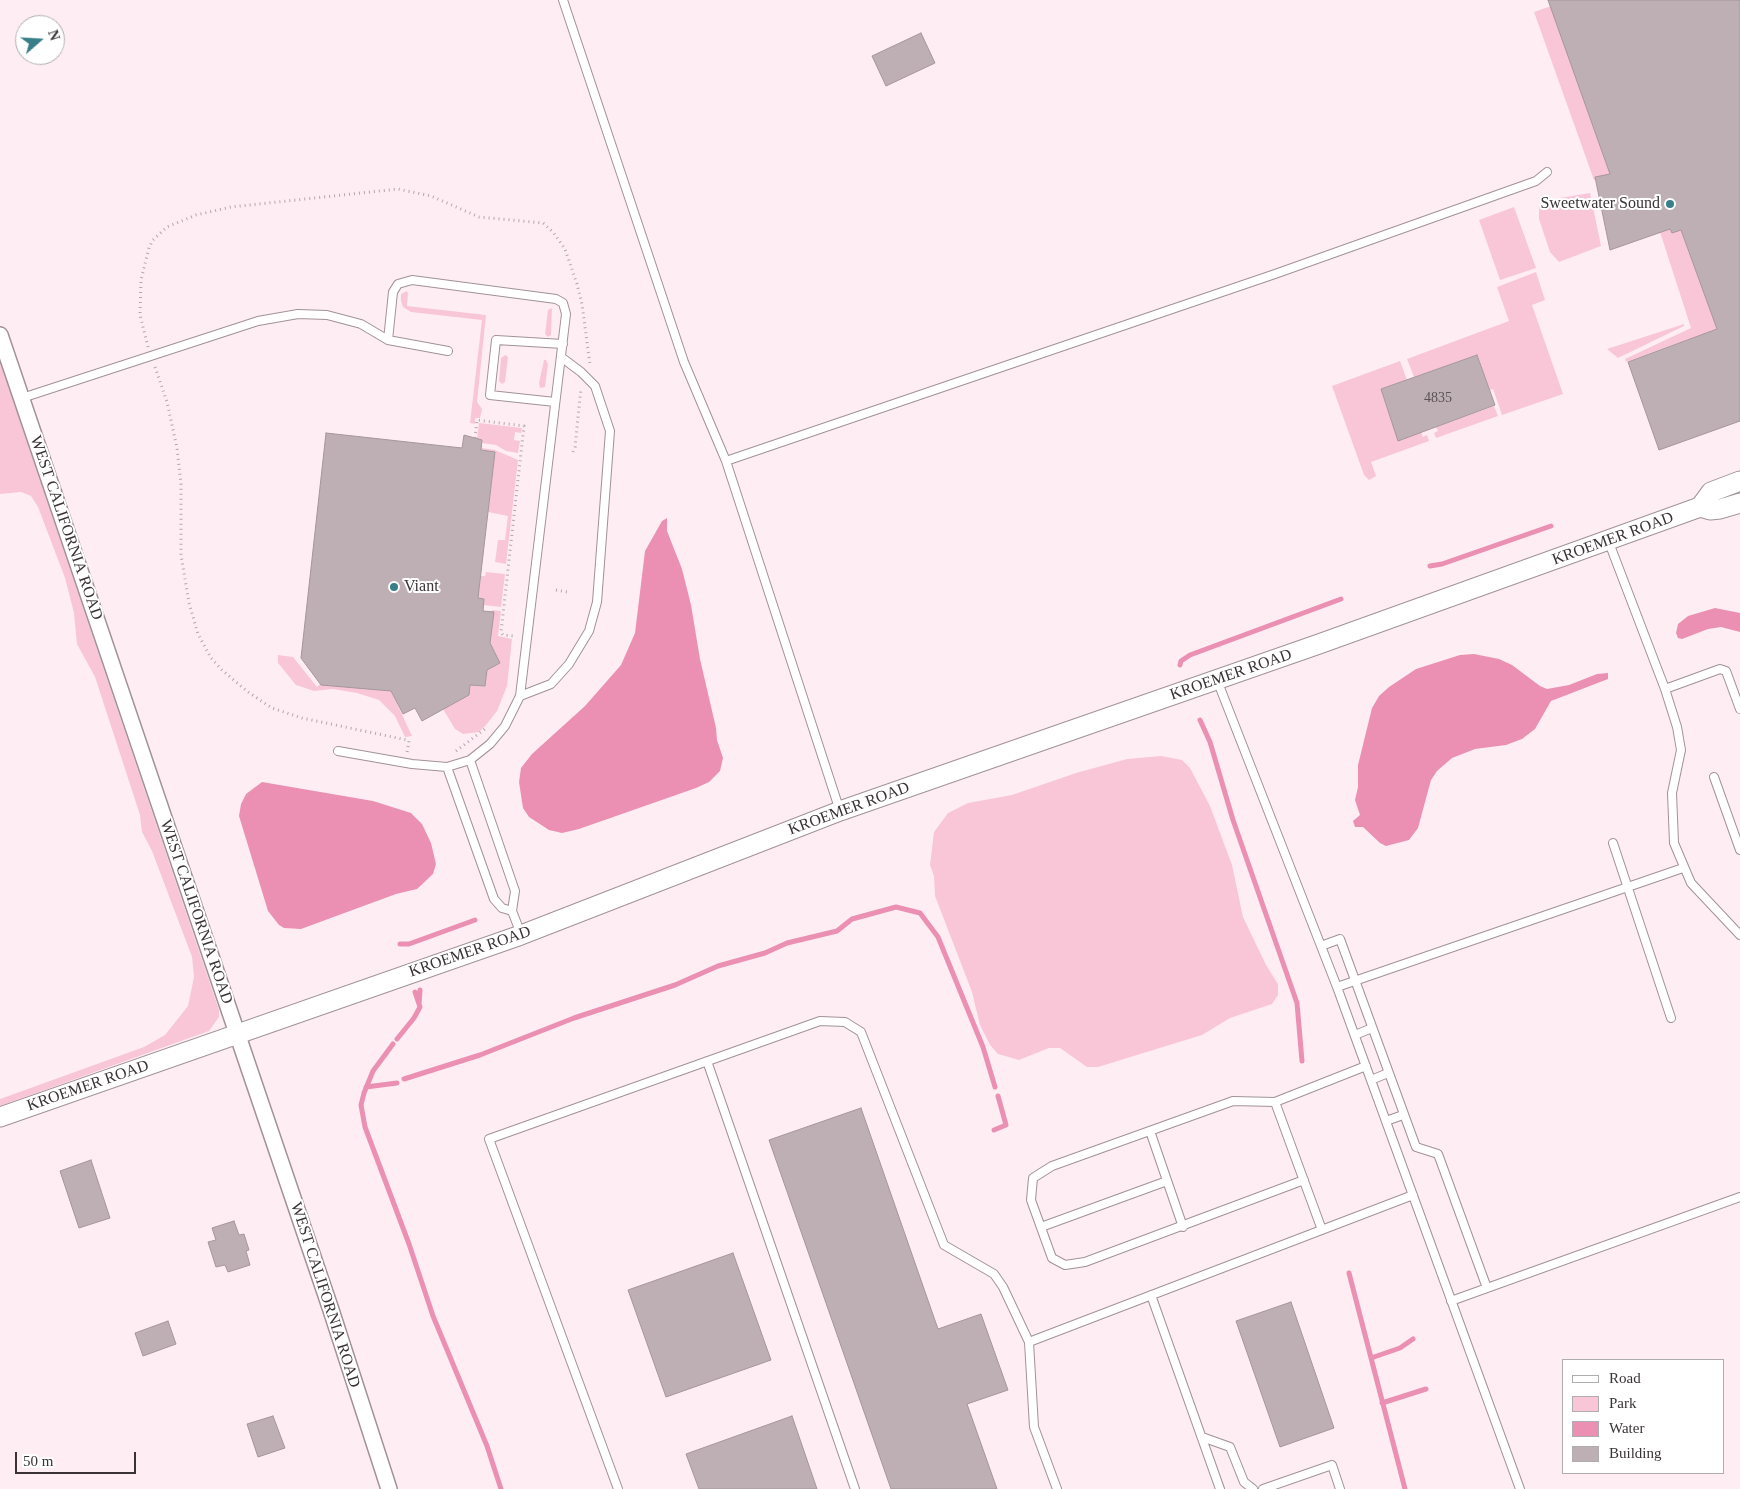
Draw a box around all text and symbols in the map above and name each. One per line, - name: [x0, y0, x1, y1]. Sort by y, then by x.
- north arrow: [15, 15, 65, 65]
- text: N: [45, 28, 62, 43]
- place label: Sweetwater Sound: [1540, 194, 1660, 214]
- marker: Sweetwater Sound: [1664, 198, 1676, 210]
- house number: 4835: [1424, 390, 1452, 406]
- street label: WEST CALIFORNIA ROAD: [25, 433, 107, 623]
- street label: KROEMER ROAD: [1550, 508, 1676, 570]
- place label: Viant: [404, 577, 439, 597]
- marker: Viant: [388, 581, 400, 593]
- street label: KROEMER ROAD: [1168, 645, 1294, 705]
- street label: KROEMER ROAD: [786, 778, 912, 840]
- street label: WEST CALIFORNIA ROAD: [155, 817, 237, 1007]
- street label: KROEMER ROAD: [407, 922, 533, 982]
- street label: KROEMER ROAD: [25, 1056, 151, 1116]
- street label: WEST CALIFORNIA ROAD: [286, 1200, 364, 1390]
- legend: [1562, 1359, 1725, 1474]
- text: Road: [1609, 1370, 1641, 1386]
- text: Park: [1609, 1395, 1637, 1411]
- text: Water: [1609, 1420, 1644, 1436]
- scale bar: [18, 1442, 139, 1474]
- text: Building: [1609, 1445, 1662, 1461]
- text: 50 m: [23, 1453, 53, 1469]

